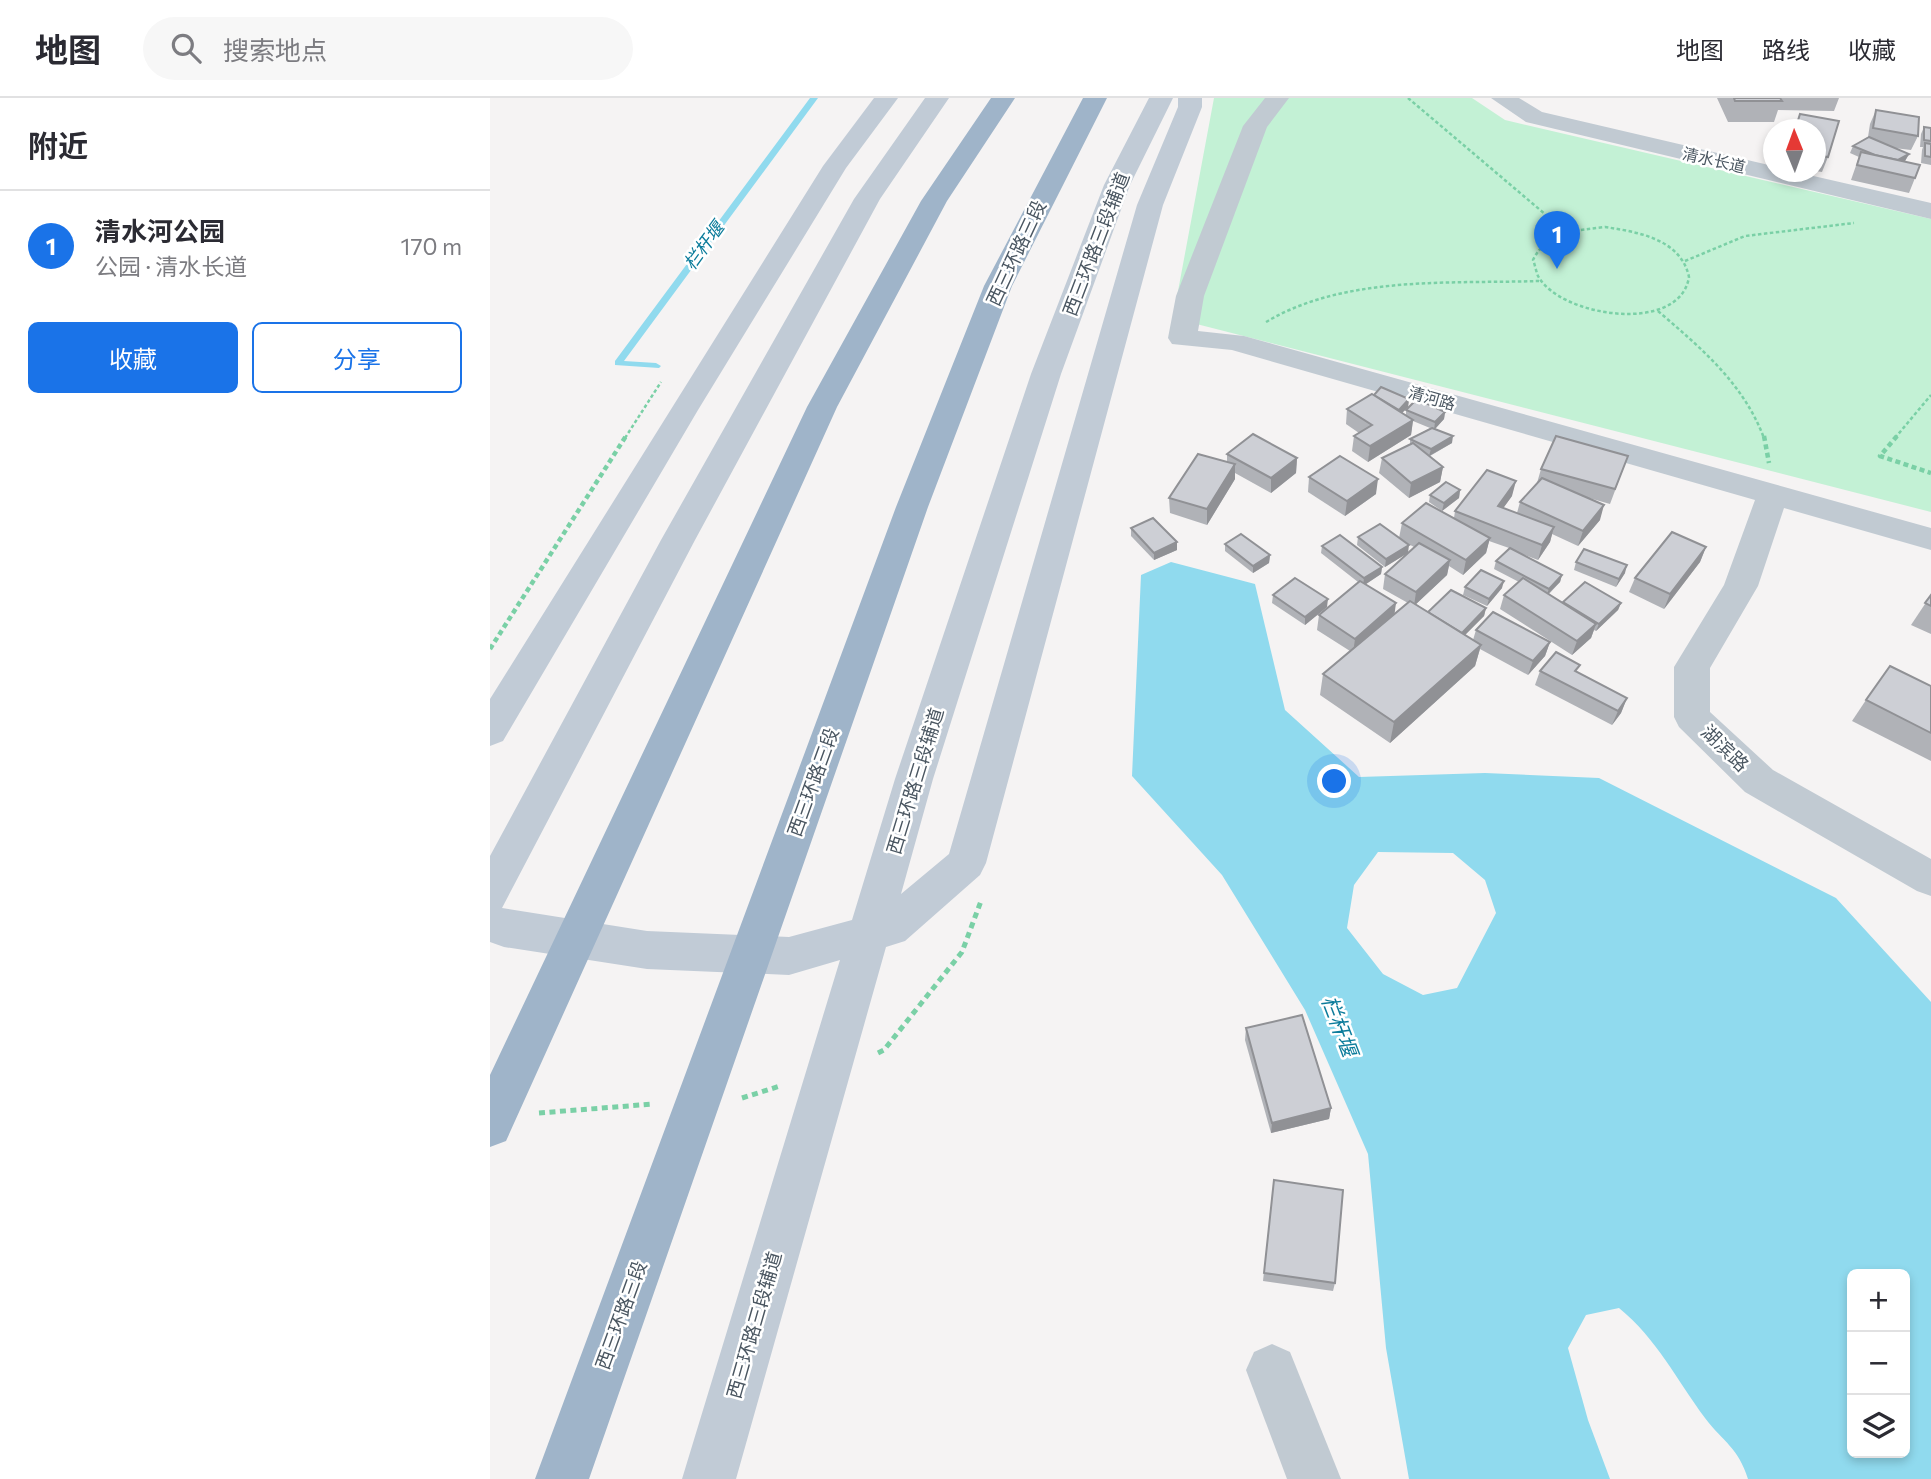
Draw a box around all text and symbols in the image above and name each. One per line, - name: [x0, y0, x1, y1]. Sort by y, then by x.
- search box: [143, 17, 633, 80]
- text: 地图: [35, 28, 101, 69]
- icon: search: [167, 29, 205, 67]
- text: 搜索地点: [223, 34, 327, 65]
- text: 地图: [1676, 35, 1724, 64]
- text: 路线: [1762, 35, 1810, 64]
- text: 收藏: [1848, 35, 1896, 64]
- north arrow: [1763, 119, 1826, 182]
- text: 附近: [28, 126, 88, 163]
- street label: 清水长道: [1681, 143, 1747, 176]
- street label: 西三环路三段辅道: [1058, 169, 1134, 319]
- street label: 西三环路三段: [981, 196, 1050, 309]
- pin: 1: [1534, 211, 1580, 269]
- text: 清水河公园: [95, 215, 225, 246]
- water label: 栏杆堰: [678, 215, 730, 274]
- text: 1: [46, 232, 56, 260]
- text: 170 m: [401, 232, 462, 260]
- text: 公园 · 清水长道: [95, 252, 247, 280]
- button: 收藏: [28, 322, 238, 393]
- button: 分享: [252, 322, 462, 393]
- street label: 清河路: [1406, 382, 1458, 413]
- street label: 西三环路三段辅道: [881, 705, 948, 857]
- street label: 湖滨路: [1697, 720, 1754, 776]
- street label: 西三环路三段: [782, 724, 843, 839]
- your location: [1317, 764, 1351, 798]
- water label: 栏杆堰: [1317, 992, 1364, 1062]
- street label: 西三环路三段辅道: [722, 1249, 786, 1401]
- street label: 西三环路三段: [590, 1257, 651, 1372]
- map controls: [1847, 1269, 1910, 1458]
- button: +: [1847, 1269, 1910, 1332]
- button: −: [1847, 1332, 1910, 1395]
- button: layers: [1847, 1395, 1910, 1458]

